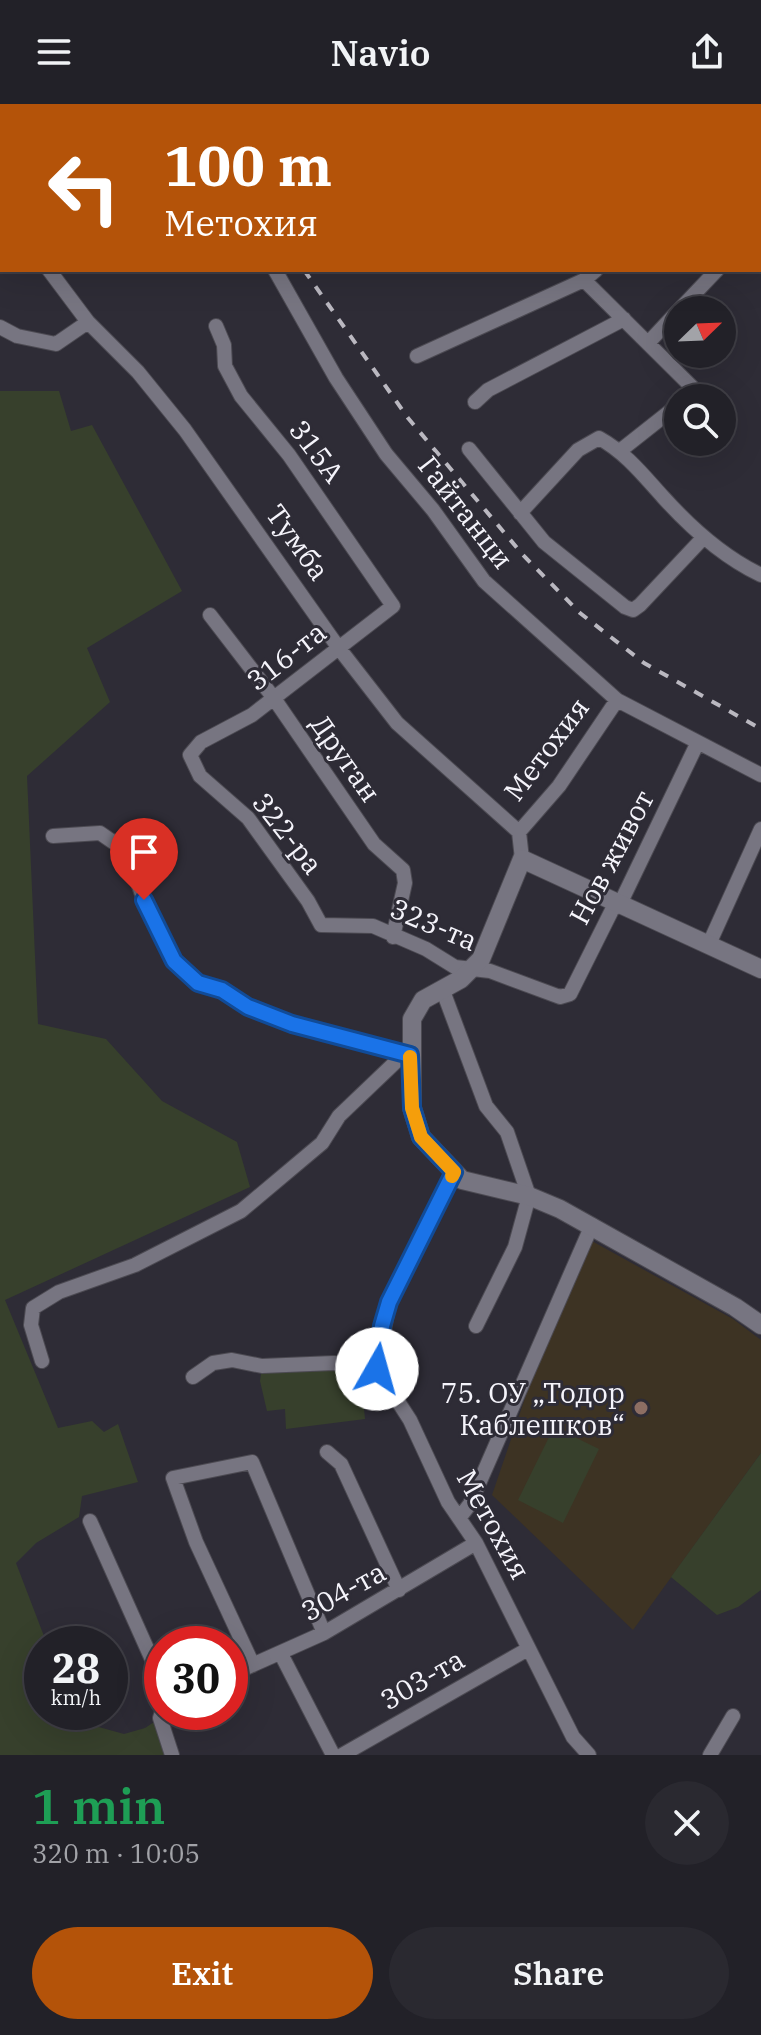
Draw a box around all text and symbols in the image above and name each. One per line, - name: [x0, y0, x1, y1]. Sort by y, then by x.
- text: Navio: [330, 29, 431, 76]
- icon: menu: [32, 30, 76, 74]
- icon: share: [685, 30, 729, 74]
- text: 100 m: [164, 129, 332, 201]
- icon: left: [32, 136, 136, 240]
- text: Метохия: [164, 199, 318, 246]
- north arrow: [664, 296, 736, 368]
- map controls: [664, 296, 736, 456]
- button: search: [664, 384, 736, 456]
- street label: 315А: [281, 412, 353, 490]
- street label: Гайтанци: [410, 448, 522, 576]
- street label: Тумба: [258, 497, 338, 587]
- street label: 316-та: [239, 613, 333, 699]
- street label: Метохия: [495, 690, 597, 808]
- street label: Друган: [303, 707, 389, 809]
- street label: Нов живот: [560, 783, 662, 931]
- street label: 322-ра: [244, 785, 332, 881]
- pin: [110, 818, 178, 900]
- icon: arrive: [122, 830, 166, 874]
- street label: 323-та: [385, 889, 483, 959]
- position arrow: [335, 1327, 419, 1411]
- place label: 75. ОУ „Тодор Каблешков“: [441, 1374, 625, 1443]
- marker: 75. ОУ „Тодор Каблешков“: [632, 1399, 650, 1417]
- street label: Метохия: [449, 1463, 539, 1585]
- street label: 304-та: [294, 1553, 392, 1629]
- speed limit sign: 30: [144, 1626, 248, 1730]
- street label: 303-та: [373, 1640, 471, 1718]
- text: 28: [52, 1642, 100, 1694]
- text: km/h: [51, 1684, 101, 1711]
- text: 1 min: [32, 1775, 165, 1837]
- button: close: [645, 1781, 729, 1865]
- text: 320 m · 10:05: [32, 1836, 200, 1870]
- button: Exit: [32, 1927, 373, 2019]
- button: Share: [389, 1927, 729, 2019]

